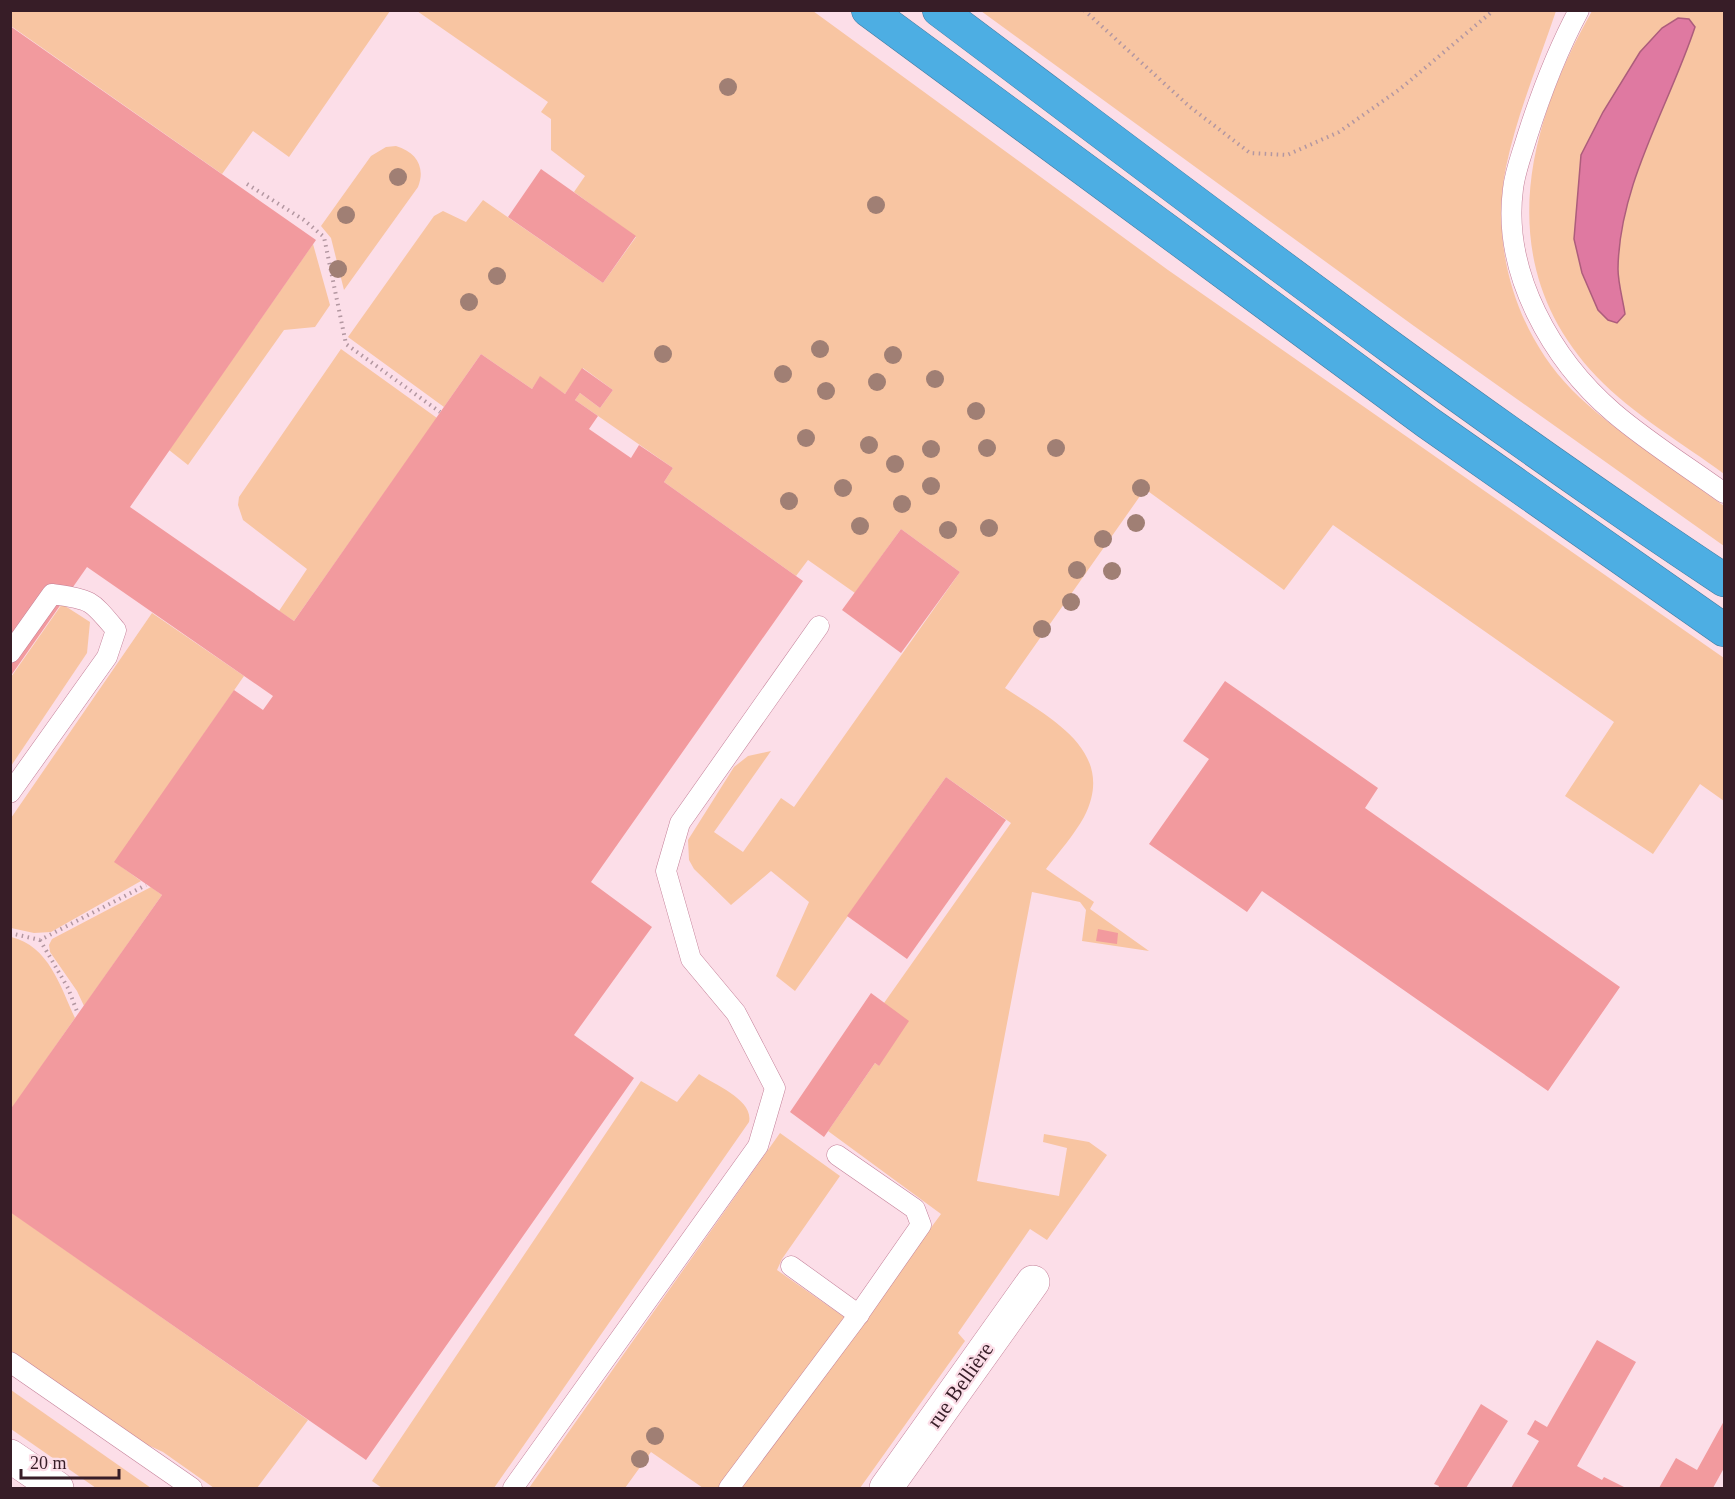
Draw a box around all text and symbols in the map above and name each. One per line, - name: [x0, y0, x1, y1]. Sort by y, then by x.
- street label: rue Bellière: [922, 1338, 998, 1432]
- scale bar: [21, 1442, 118, 1480]
- text: 20 m: [30, 1453, 67, 1473]

